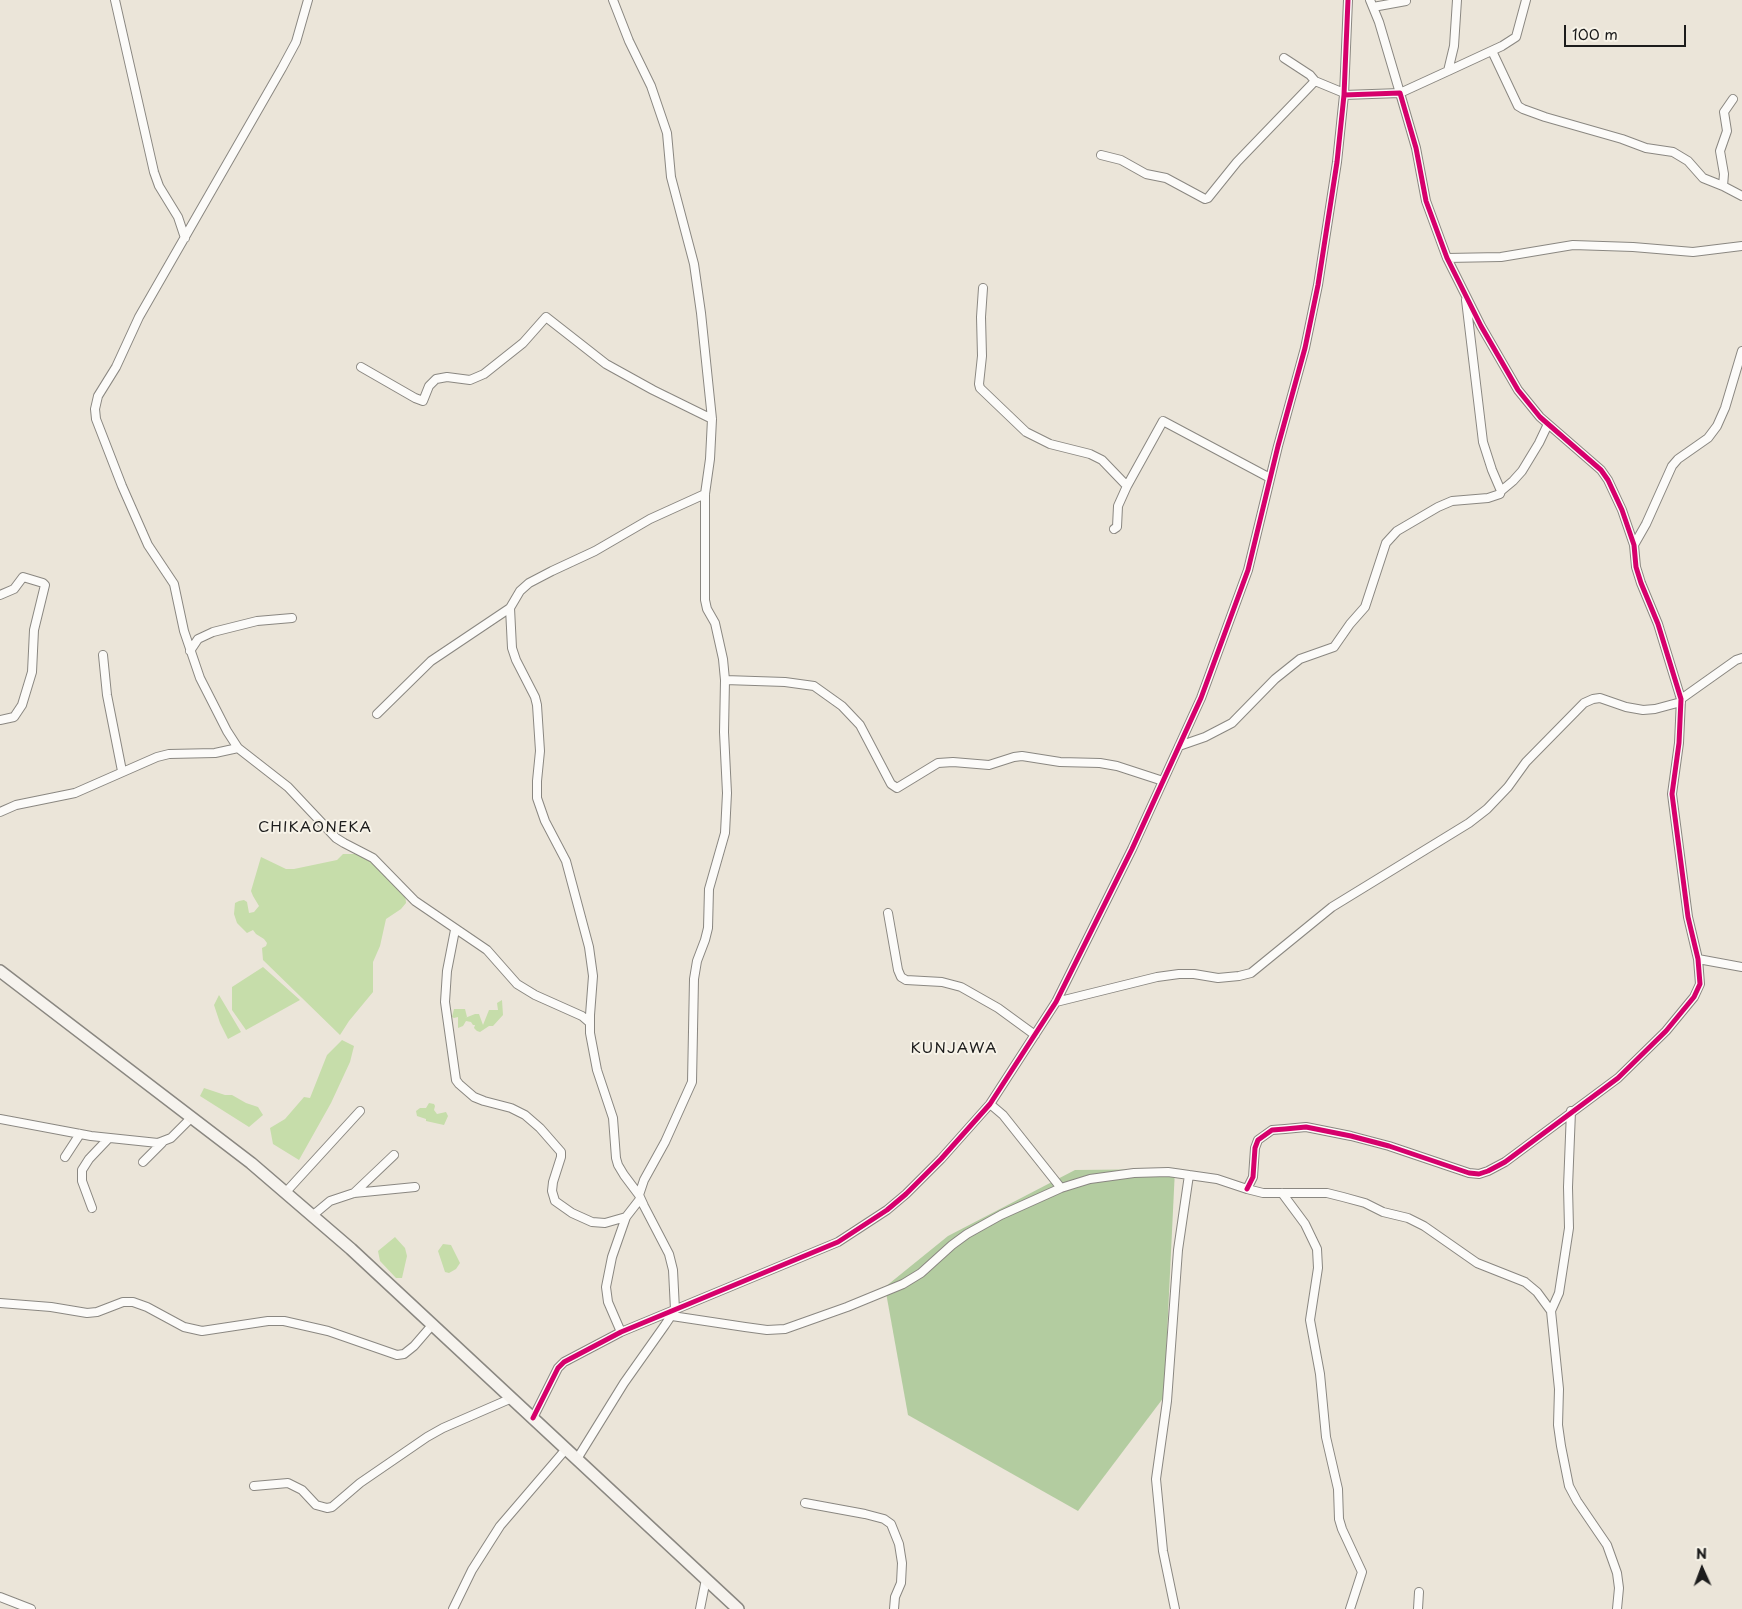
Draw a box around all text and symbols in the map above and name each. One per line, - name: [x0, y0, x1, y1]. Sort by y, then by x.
- scale bar: [1567, 15, 1690, 47]
- text: 100 m: [1572, 22, 1618, 45]
- district label: CHIKAONEKA: [256, 819, 374, 837]
- district label: KUNJAWA: [910, 1040, 998, 1058]
- text: N: [1696, 1543, 1707, 1564]
- north arrow: [1677, 1544, 1727, 1594]

